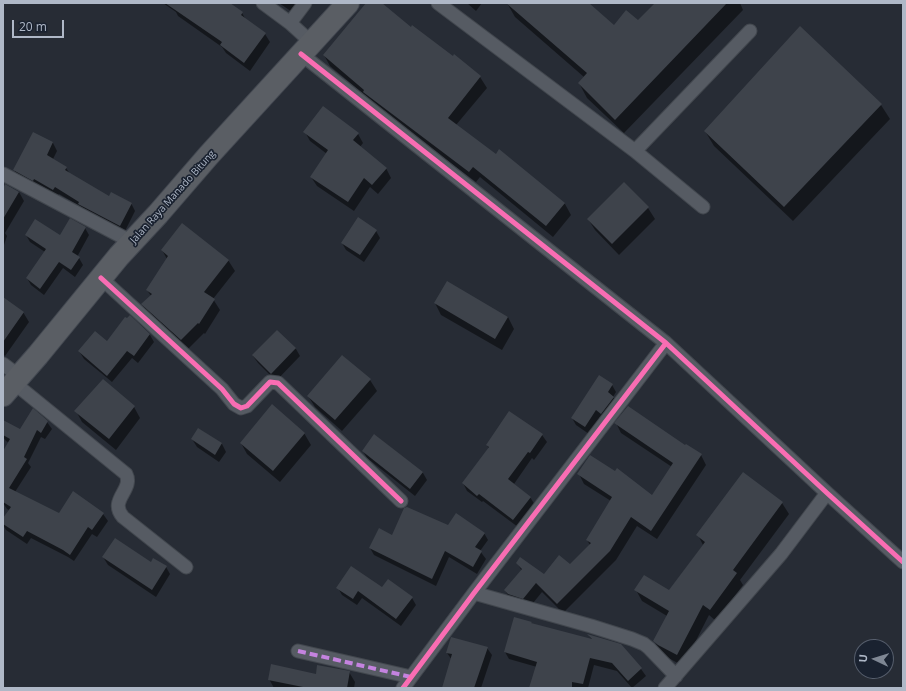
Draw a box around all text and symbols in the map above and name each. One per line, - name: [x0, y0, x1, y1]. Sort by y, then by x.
- scale bar: [14, 12, 66, 38]
- text: 20 m: [19, 18, 47, 35]
- street label: Jalan Raya Manado Bitung: [128, 148, 218, 246]
- north arrow: [854, 639, 894, 679]
- text: U: [855, 654, 870, 663]

